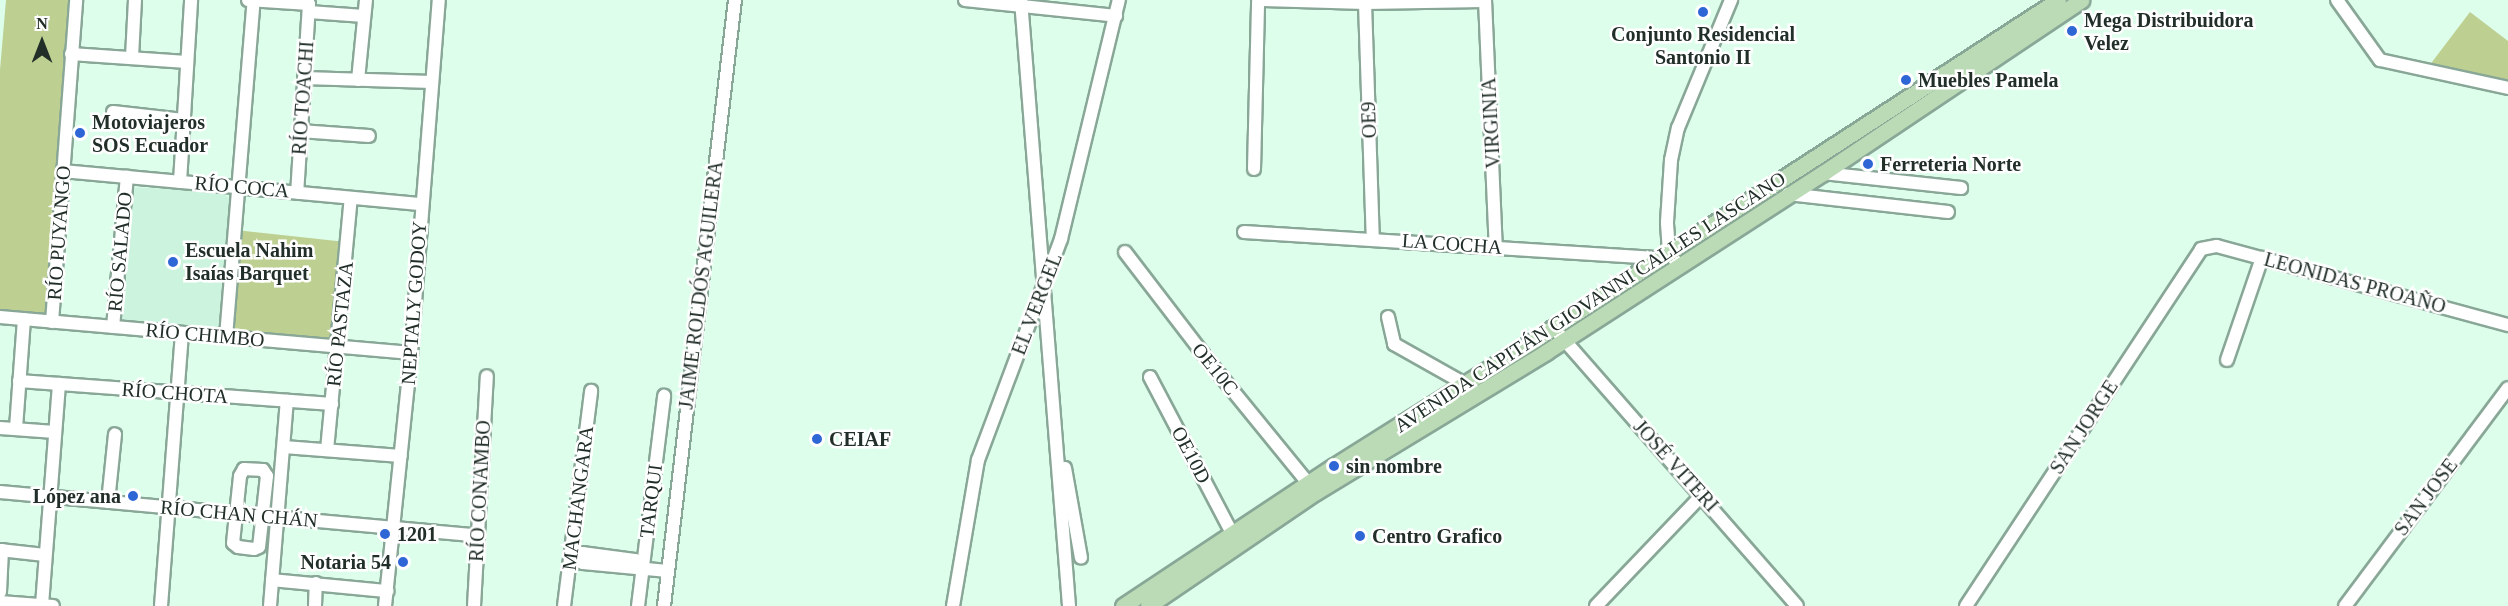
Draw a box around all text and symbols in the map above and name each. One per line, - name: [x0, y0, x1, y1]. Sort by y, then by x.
- marker: Conjunto Residencial Santonio II: [1696, 5, 1710, 19]
- place label: Mega Distribuidora Velez: [2084, 8, 2253, 55]
- north arrow: [12, 12, 72, 72]
- text: N: [36, 15, 48, 32]
- place label: Conjunto Residencial Santonio II: [1611, 22, 1795, 69]
- marker: Mega Distribuidora Velez: [2065, 24, 2079, 38]
- street label: RÍO TOACHI: [287, 40, 319, 156]
- place label: Muebles Pamela: [1918, 68, 2059, 92]
- marker: Muebles Pamela: [1899, 73, 1913, 87]
- street label: VIRGINIA: [1477, 77, 1505, 169]
- street label: OE9: [1356, 101, 1382, 139]
- place label: Motoviajeros SOS Ecuador: [92, 110, 208, 157]
- marker: Motoviajeros SOS Ecuador: [73, 126, 87, 140]
- place label: Ferreteria Norte: [1880, 152, 2021, 176]
- marker: Ferreteria Norte: [1861, 157, 1875, 171]
- street label: JAIME ROLDÓS AGUILERA: [674, 159, 728, 411]
- street label: RÍO PUYANGO: [42, 165, 76, 301]
- street label: AVENIDA CAPITÁN GIOVANNI CALLES LASCANO: [1389, 166, 1791, 438]
- street label: RÍO COCA: [194, 171, 290, 203]
- street label: RÍO SALADO: [103, 191, 137, 313]
- street label: NEPTALY GODOY: [396, 220, 432, 386]
- street label: LA COCHA: [1400, 228, 1504, 260]
- place label: Escuela Nahim Isaías Barquet: [185, 238, 313, 285]
- street label: LEONIDAS PROAÑO: [2261, 247, 2449, 319]
- street label: EL VERGEL: [1006, 249, 1068, 359]
- marker: Escuela Nahim Isaías Barquet: [166, 255, 180, 269]
- street label: RÍO PASTAZA: [321, 260, 359, 388]
- street label: RÍO CHIMBO: [144, 318, 266, 352]
- street label: OE10C: [1187, 338, 1243, 400]
- street label: SAN JORGE: [2045, 375, 2123, 479]
- street label: RÍO CHOTA: [121, 377, 229, 409]
- street label: JOSÉ VITERI: [1628, 415, 1724, 517]
- street label: RÍO CONAMBO: [464, 420, 496, 562]
- street label: OE10D: [1166, 422, 1216, 488]
- street label: MACHANGARA: [557, 424, 599, 572]
- place label: CEIAF: [829, 427, 891, 451]
- marker: CEIAF: [810, 432, 824, 446]
- place label: sin nombre: [1346, 454, 1442, 478]
- street label: SAN JOSE: [2389, 454, 2463, 540]
- marker: sin nombre: [1327, 459, 1341, 473]
- street label: TARQUI: [635, 463, 667, 539]
- place label: López ana: [33, 484, 121, 508]
- marker: López ana: [126, 489, 140, 503]
- street label: RÍO CHAN CHÁN: [159, 495, 319, 533]
- place label: 1201: [397, 522, 437, 546]
- place label: Centro Grafico: [1372, 524, 1502, 548]
- marker: 1201: [378, 527, 392, 541]
- marker: Centro Grafico: [1353, 529, 1367, 543]
- place label: Notaria 54: [300, 550, 391, 574]
- marker: Notaria 54: [396, 555, 410, 569]

